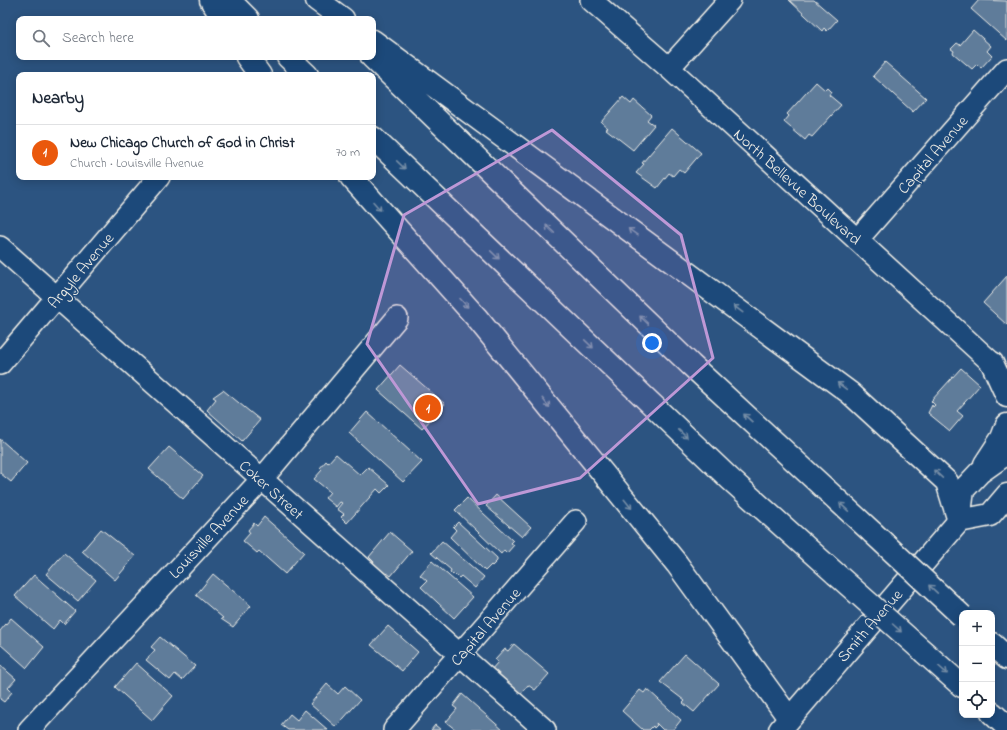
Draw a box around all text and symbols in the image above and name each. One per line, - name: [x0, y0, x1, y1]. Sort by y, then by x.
- search box: [16, 16, 376, 60]
- icon: search: [30, 27, 52, 49]
- text: Search here: [62, 27, 134, 49]
- text: Nearby: [32, 86, 84, 111]
- street label: Capital Avenue: [892, 110, 975, 200]
- street label: North Bellevue Boulevard: [727, 123, 866, 252]
- text: New Chicago Church of God in Christ: [70, 132, 295, 154]
- text: 1: [43, 143, 47, 162]
- text: 70 m: [336, 143, 360, 162]
- text: Church · Louisville Avenue: [70, 154, 204, 173]
- one-way arrow: [396, 160, 406, 170]
- one-way arrow: [372, 201, 382, 211]
- one-way arrow: [545, 224, 555, 234]
- street label: Argyle Avenue: [43, 227, 121, 314]
- one-way arrow: [628, 228, 639, 236]
- one-way arrow: [490, 250, 500, 259]
- one-way arrow: [459, 298, 468, 308]
- one-way arrow: [732, 305, 743, 313]
- one-way arrow: [639, 315, 649, 324]
- your location: [642, 333, 662, 353]
- one-way arrow: [584, 340, 594, 349]
- one-way arrow: [837, 382, 848, 391]
- pin: 1: [415, 393, 441, 423]
- one-way arrow: [542, 398, 551, 409]
- one-way arrow: [743, 414, 754, 423]
- one-way arrow: [678, 429, 688, 439]
- street label: Coker Street: [233, 455, 309, 527]
- one-way arrow: [933, 469, 943, 479]
- street label: Louisville Avenue: [164, 489, 256, 585]
- one-way arrow: [624, 499, 633, 510]
- one-way arrow: [839, 502, 849, 511]
- street label: Capital Avenue: [445, 582, 528, 672]
- street label: Smith Avenue: [832, 584, 910, 668]
- one-way arrow: [928, 585, 939, 594]
- map controls: [959, 610, 995, 718]
- button: +: [959, 610, 995, 646]
- one-way arrow: [891, 623, 901, 632]
- button: −: [959, 646, 995, 682]
- one-way arrow: [938, 665, 949, 674]
- button: locate: [959, 682, 995, 718]

